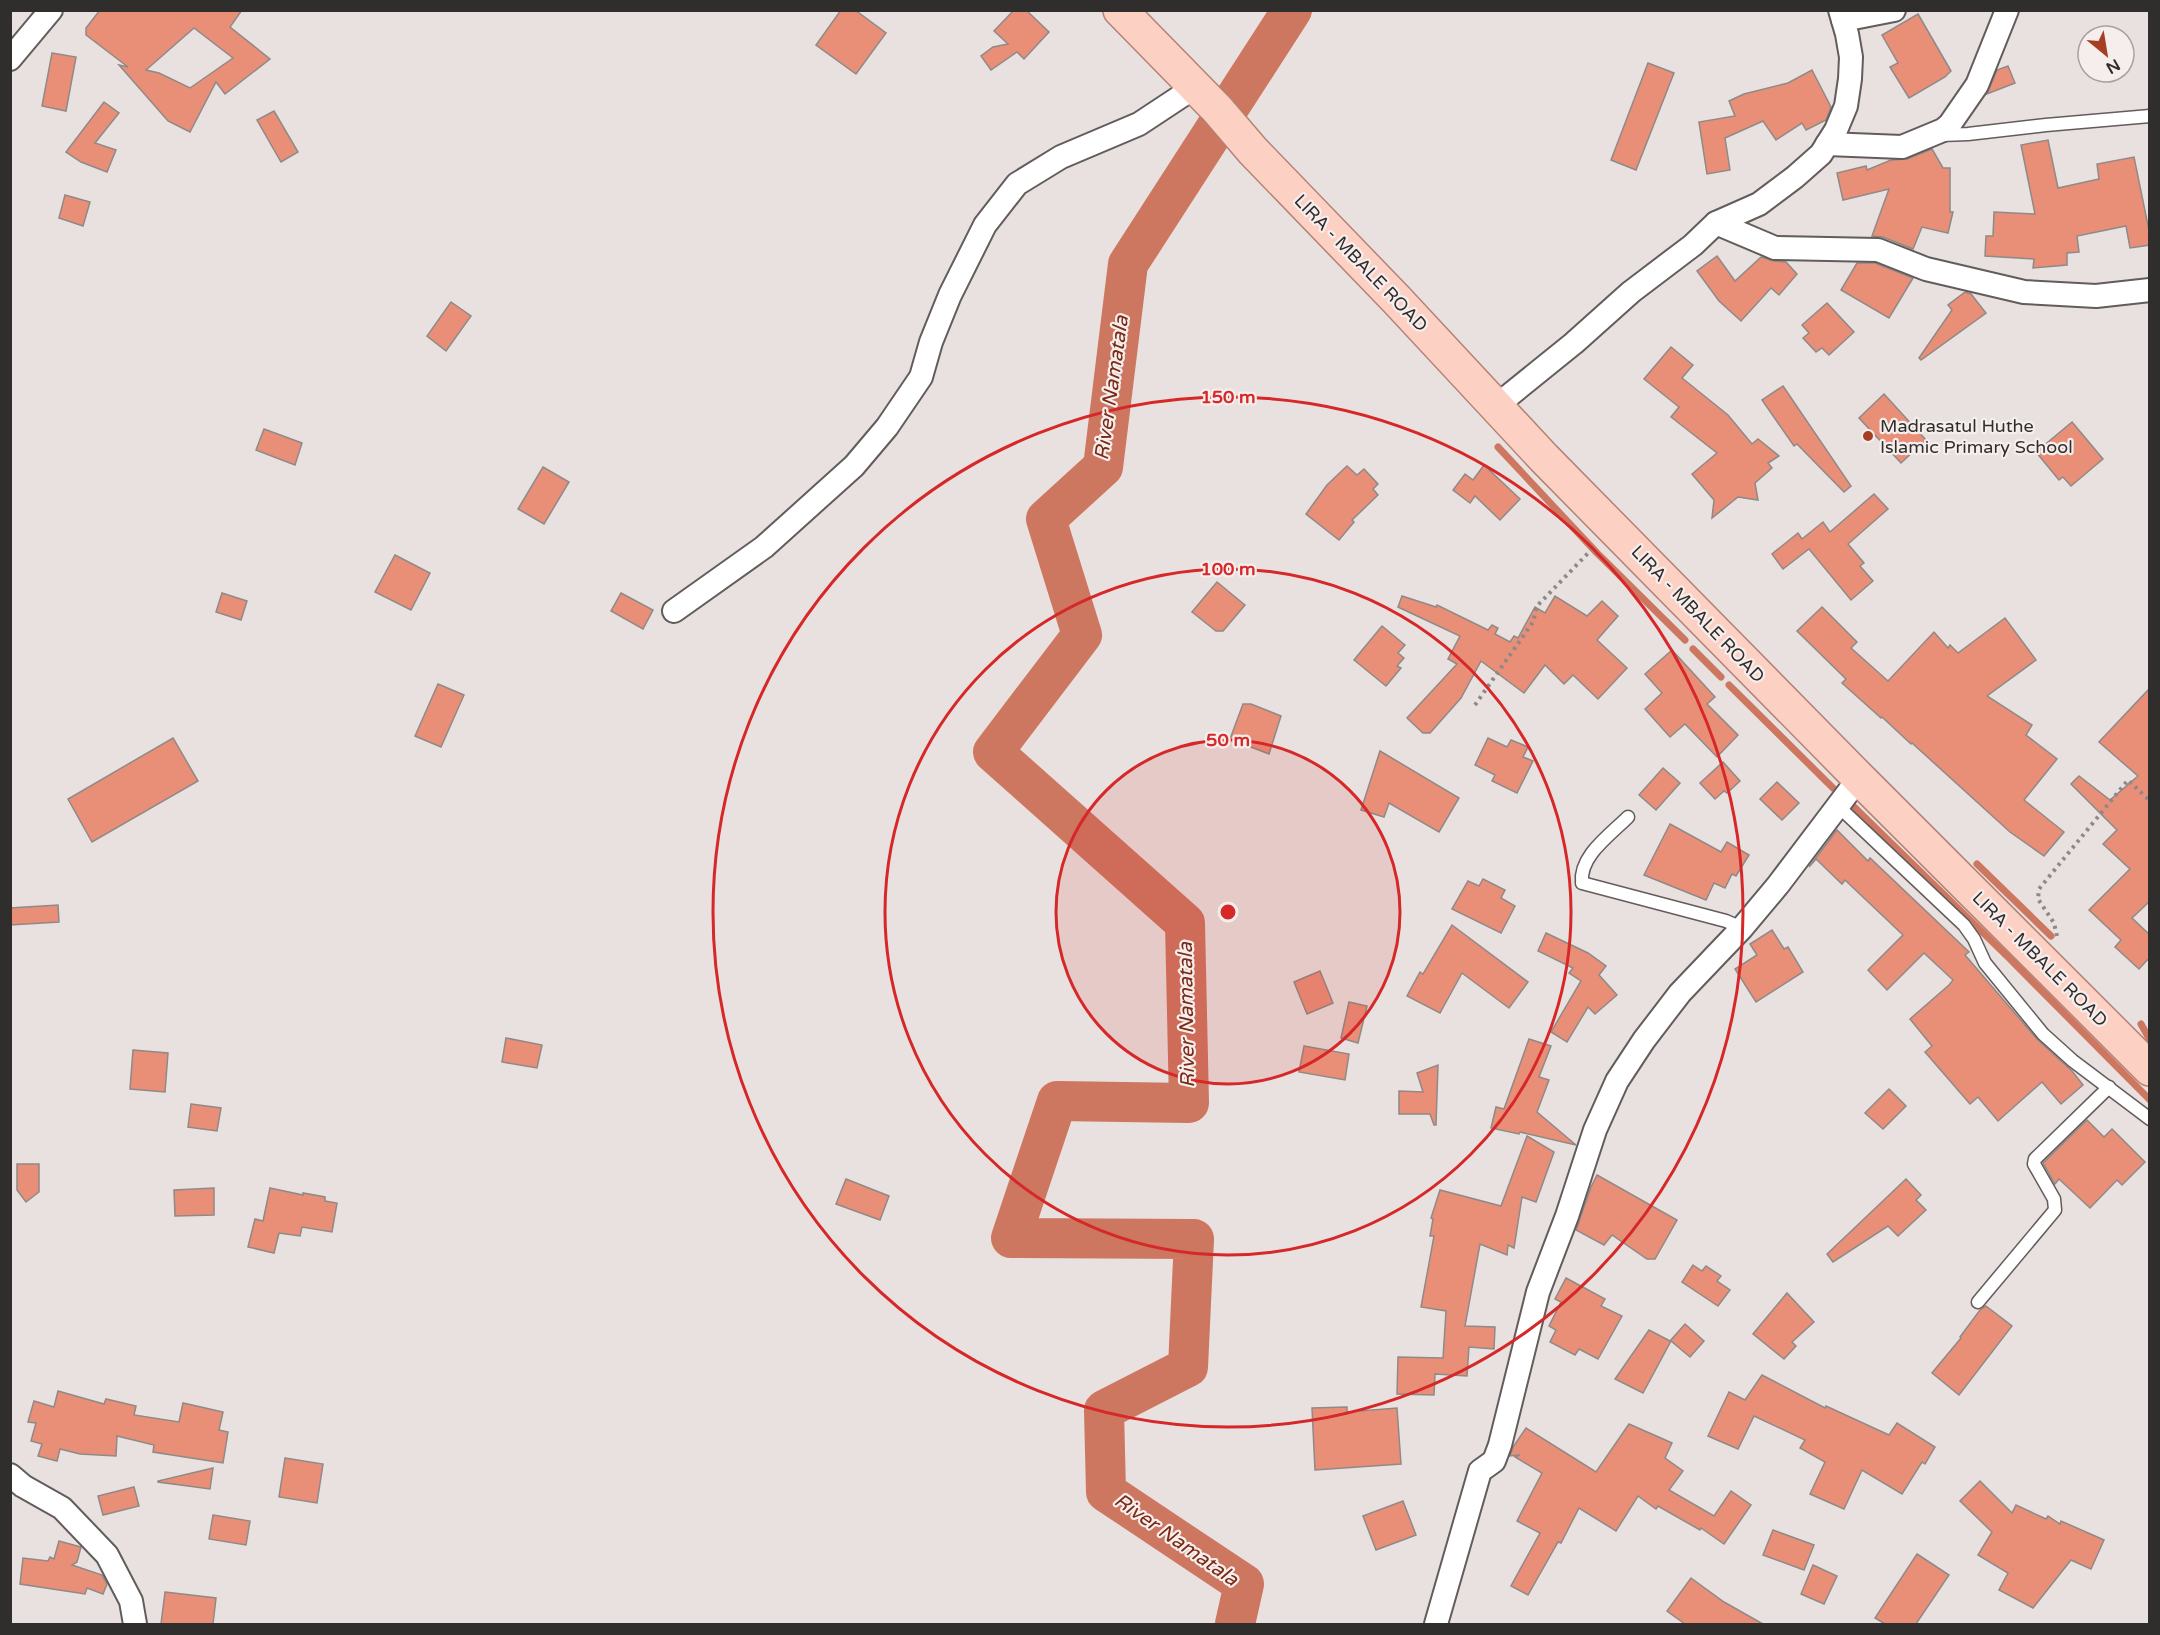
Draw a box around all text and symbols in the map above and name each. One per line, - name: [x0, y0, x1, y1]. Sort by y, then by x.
- north arrow: [2076, 24, 2136, 84]
- text: N: [2102, 54, 2124, 78]
- street label: LIRA - MBALE ROAD: [1290, 190, 1432, 336]
- water label: River Namatala: [1090, 313, 1134, 462]
- text: 150 m: [1200, 386, 1256, 408]
- place label: Madrasatul Huthe Islamic Primary School: [1880, 415, 2073, 458]
- marker: Madrasatul Huthe Islamic Primary School: [1861, 429, 1875, 443]
- street label: LIRA - MBALE ROAD: [1627, 541, 1769, 687]
- text: 100 m: [1200, 558, 1256, 580]
- text: 50 m: [1206, 729, 1250, 751]
- street label: LIRA - MBALE ROAD: [1968, 887, 2112, 1031]
- centre of rings: [1218, 902, 1238, 922]
- water label: River Namatala: [1174, 941, 1200, 1088]
- water label: River Namatala: [1109, 1488, 1243, 1592]

